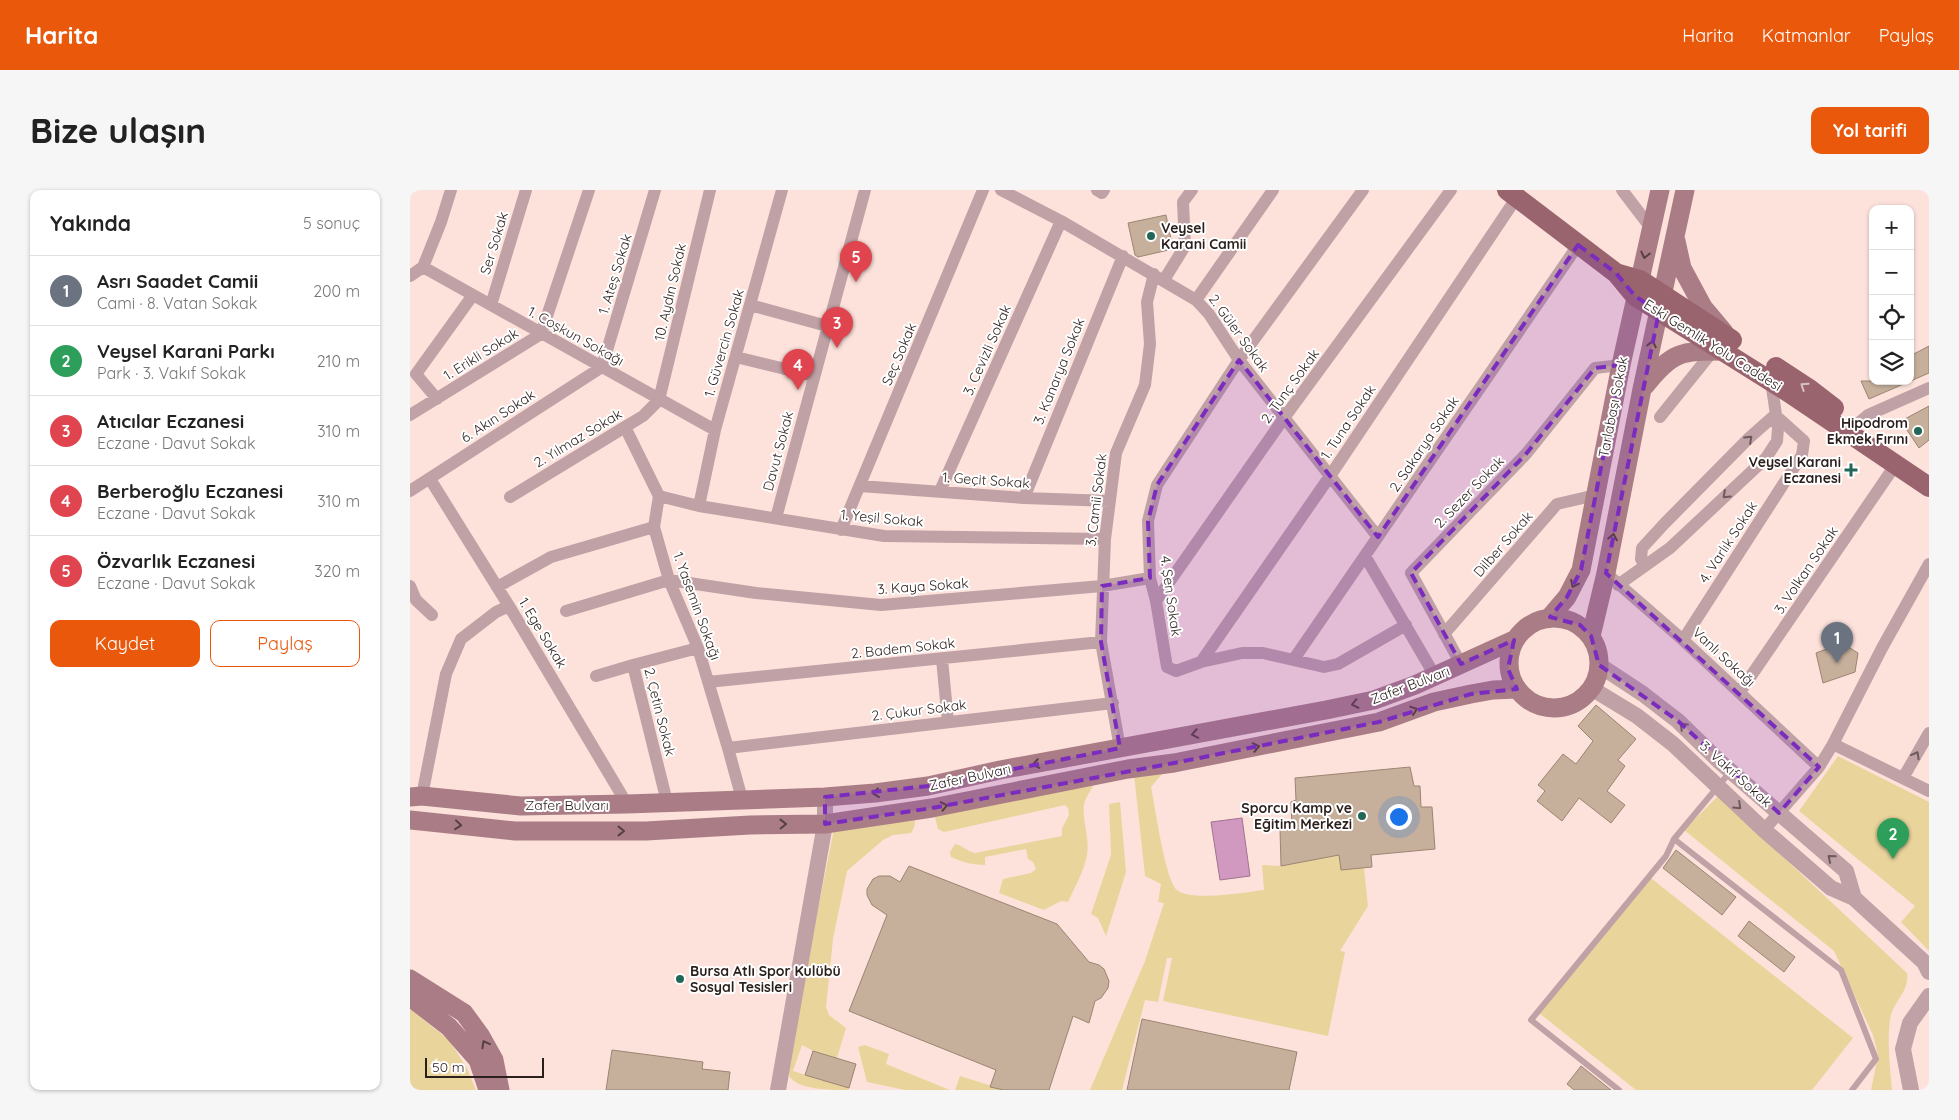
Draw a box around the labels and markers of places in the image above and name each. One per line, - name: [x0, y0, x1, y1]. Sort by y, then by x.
- place label: Veysel Karani Camii: [1161, 219, 1246, 253]
- marker: Veysel Karani Camii: [1145, 230, 1157, 242]
- pin: 5: [840, 241, 872, 282]
- pin: 3: [821, 307, 853, 348]
- pin: 4: [782, 349, 814, 390]
- place label: Hipodrom Ekmek Fırını: [1827, 414, 1908, 448]
- marker: Hipodrom Ekmek Fırını: [1912, 425, 1924, 437]
- place label: Veysel Karani Eczanesi: [1749, 453, 1841, 487]
- marker: Veysel Karani Eczanesi: [1845, 464, 1857, 476]
- pin: 1: [1821, 622, 1853, 663]
- place label: Sporcu Kamp ve Eğitim Merkezi: [1241, 799, 1352, 833]
- marker: Sporcu Kamp ve Eğitim Merkezi: [1356, 810, 1368, 822]
- pin: 2: [1877, 818, 1909, 859]
- place label: Bursa Atlı Spor Kulübü Sosyal Tesisleri: [690, 962, 841, 996]
- marker: Bursa Atlı Spor Kulübü Sosyal Tesisleri: [674, 973, 686, 985]

